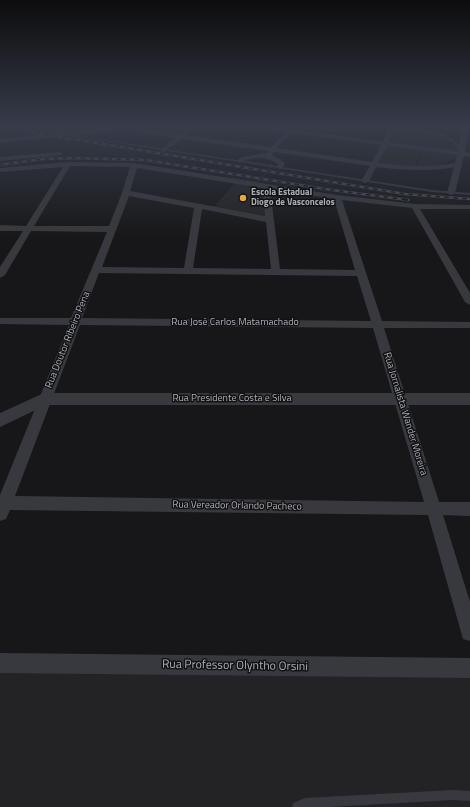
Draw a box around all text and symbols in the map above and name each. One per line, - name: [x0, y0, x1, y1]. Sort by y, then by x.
- place label: Escola Estadual Diogo de Vasconcelos: [251, 188, 335, 209]
- marker: Escola Estadual Diogo de Vasconcelos: [238, 193, 248, 203]
- street label: Rua Doutor Ribeiro Pena: [43, 290, 93, 390]
- street label: Rua José Carlos Matamachado: [171, 317, 299, 329]
- street label: Rua Jornalista Wander Moreira: [381, 351, 429, 477]
- street label: Rua Presidente Costa e Silva: [172, 393, 292, 405]
- street label: Rua Vereador Orlando Pacheco: [172, 499, 302, 513]
- street label: Rua Professor Olyntho Orsini: [162, 658, 308, 674]

